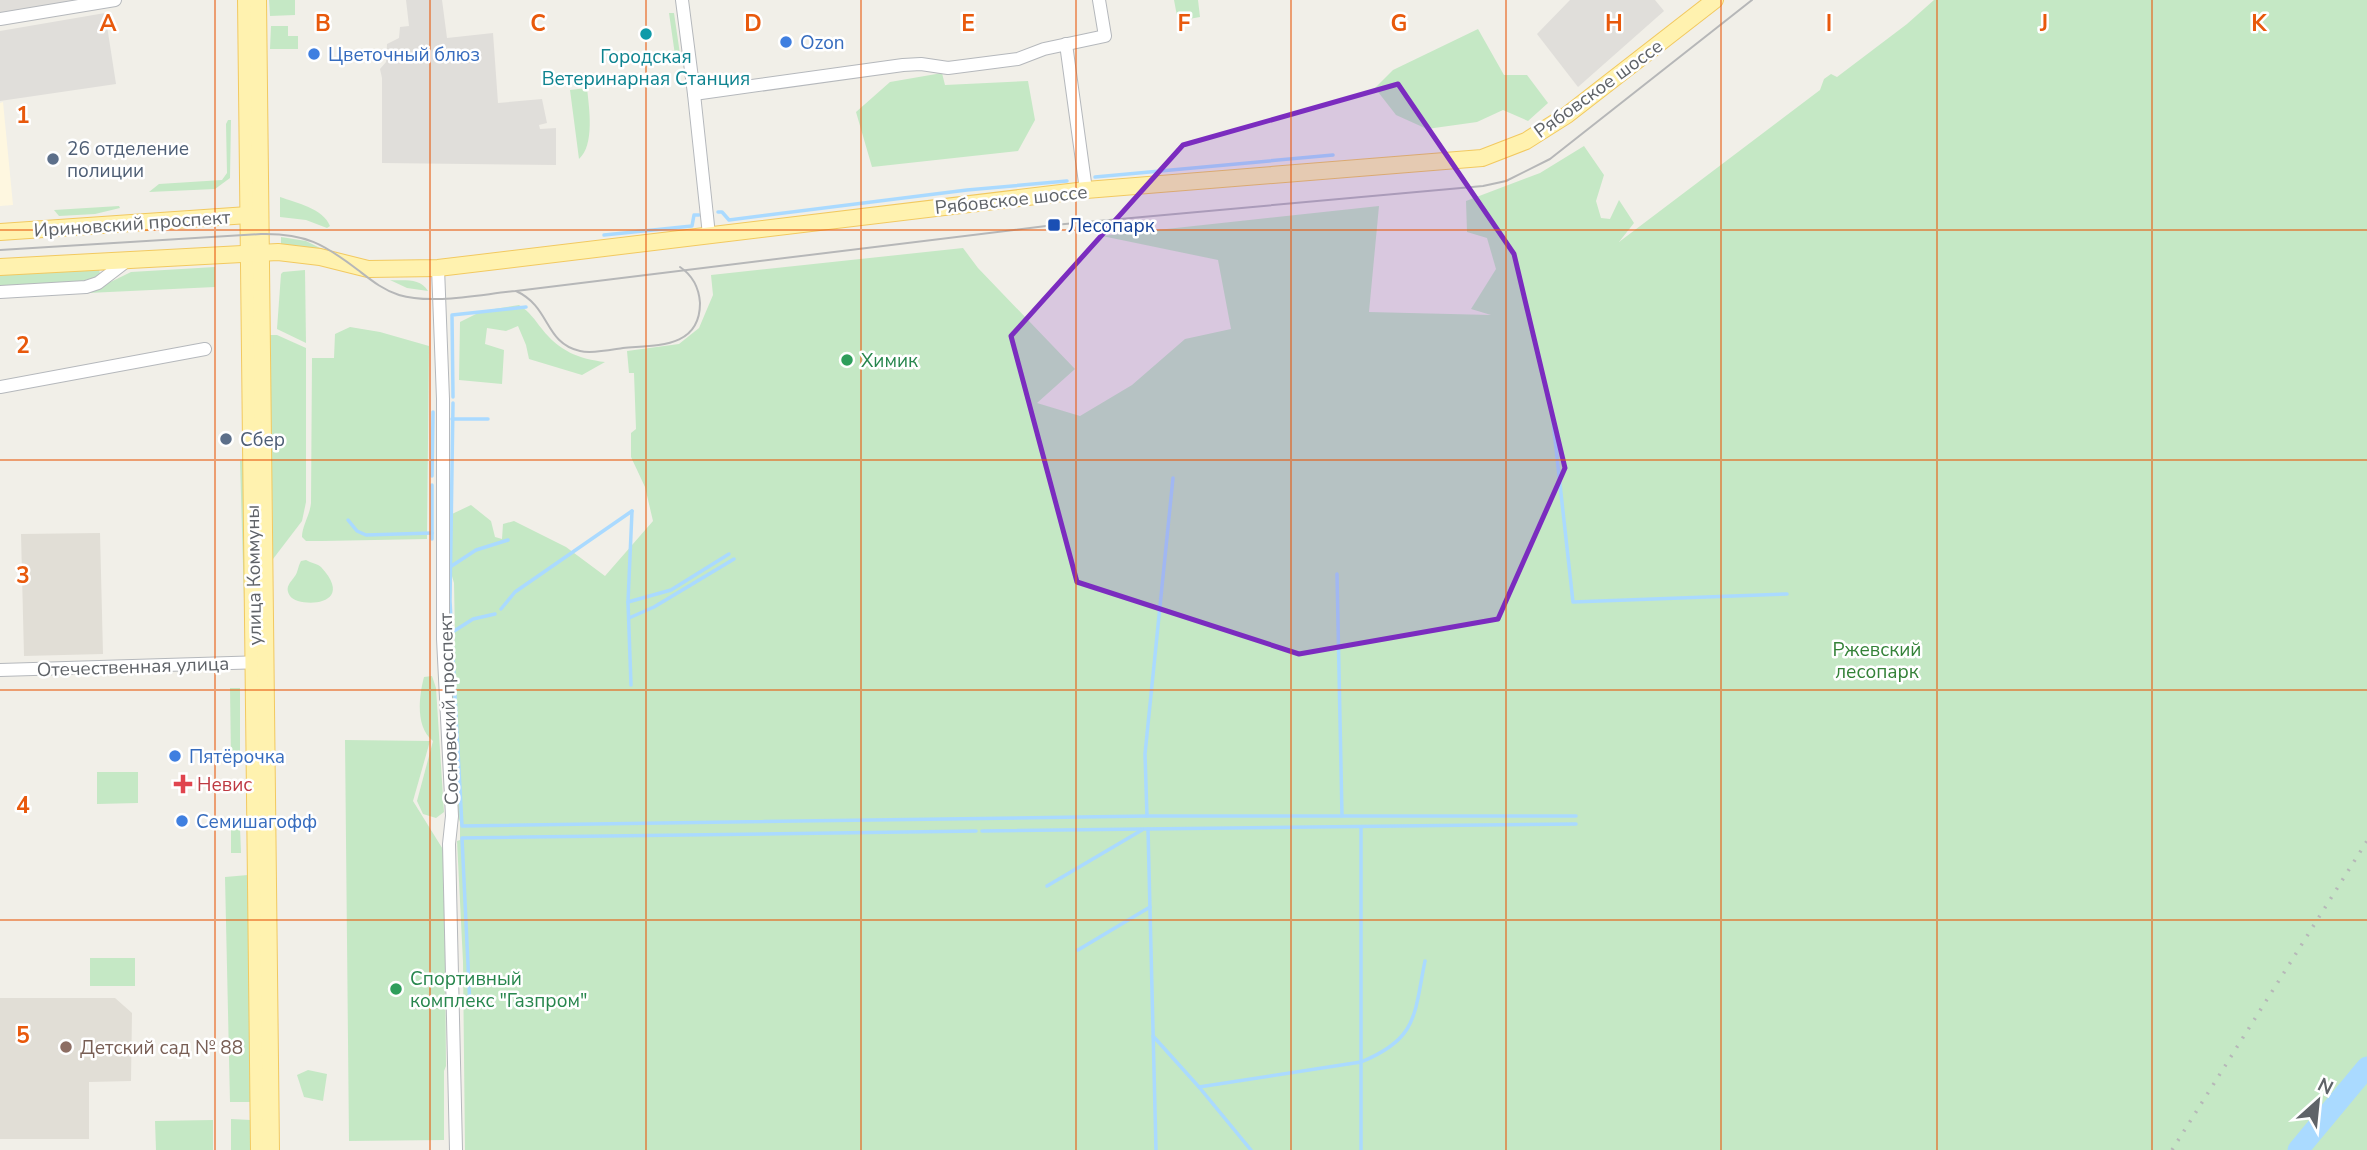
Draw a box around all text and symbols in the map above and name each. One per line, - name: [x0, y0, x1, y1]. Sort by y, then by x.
- text: A: [99, 8, 117, 39]
- text: B: [315, 8, 331, 39]
- text: C: [530, 8, 546, 39]
- text: D: [744, 8, 762, 39]
- text: E: [961, 8, 975, 39]
- text: F: [1178, 8, 1191, 39]
- text: G: [1391, 8, 1407, 39]
- text: H: [1605, 8, 1623, 39]
- text: I: [1826, 8, 1832, 39]
- text: J: [2039, 8, 2048, 39]
- text: K: [2251, 8, 2267, 39]
- marker: Городская Ветеринарная Станция: [638, 26, 654, 42]
- place label: Ozon: [800, 30, 845, 56]
- street label: Рябовское шоссе: [1529, 33, 1668, 144]
- marker: Ozon: [778, 34, 794, 50]
- place label: Цветочный блюз: [328, 42, 480, 68]
- place label: Городская Ветеринарная Станция: [542, 44, 750, 92]
- marker: Цветочный блюз: [306, 46, 322, 62]
- text: 1: [16, 100, 30, 131]
- place label: 26 отделение полиции: [67, 136, 189, 184]
- marker: 26 отделение полиции: [45, 151, 61, 167]
- street label: Рябовское шоссе: [934, 179, 1089, 221]
- street label: Ириновский проспект: [33, 204, 232, 244]
- place label: Лесопарк: [1068, 213, 1155, 239]
- marker: Лесопарк: [1046, 217, 1062, 233]
- text: 2: [16, 330, 30, 361]
- place label: Химик: [861, 348, 918, 374]
- marker: Химик: [839, 352, 855, 368]
- place label: Сбер: [240, 427, 285, 453]
- marker: Сбер: [218, 431, 234, 447]
- street label: улица Коммуны: [240, 504, 268, 646]
- text: 3: [16, 560, 30, 591]
- street label: Сосновский проспект: [433, 612, 465, 806]
- park label: Ржевский лесопарк: [1833, 637, 1921, 685]
- street label: Отечественная улица: [36, 651, 230, 683]
- place label: Пятёрочка: [189, 744, 285, 770]
- marker: Пятёрочка: [167, 748, 183, 764]
- place label: Невис: [197, 772, 252, 798]
- marker: Невис: [175, 776, 191, 792]
- text: 4: [16, 790, 30, 821]
- place label: Семишагофф: [196, 809, 317, 835]
- marker: Семишагофф: [174, 813, 190, 829]
- place label: Cпортивный комплекс "Газпром": [410, 966, 587, 1014]
- marker: Cпортивный комплекс "Газпром": [388, 981, 404, 997]
- text: 5: [16, 1020, 30, 1051]
- place label: Детский сад № 88: [80, 1035, 243, 1061]
- marker: Детский сад № 88: [58, 1039, 74, 1055]
- north arrow: [2283, 1066, 2353, 1136]
- text: N: [2313, 1072, 2338, 1102]

